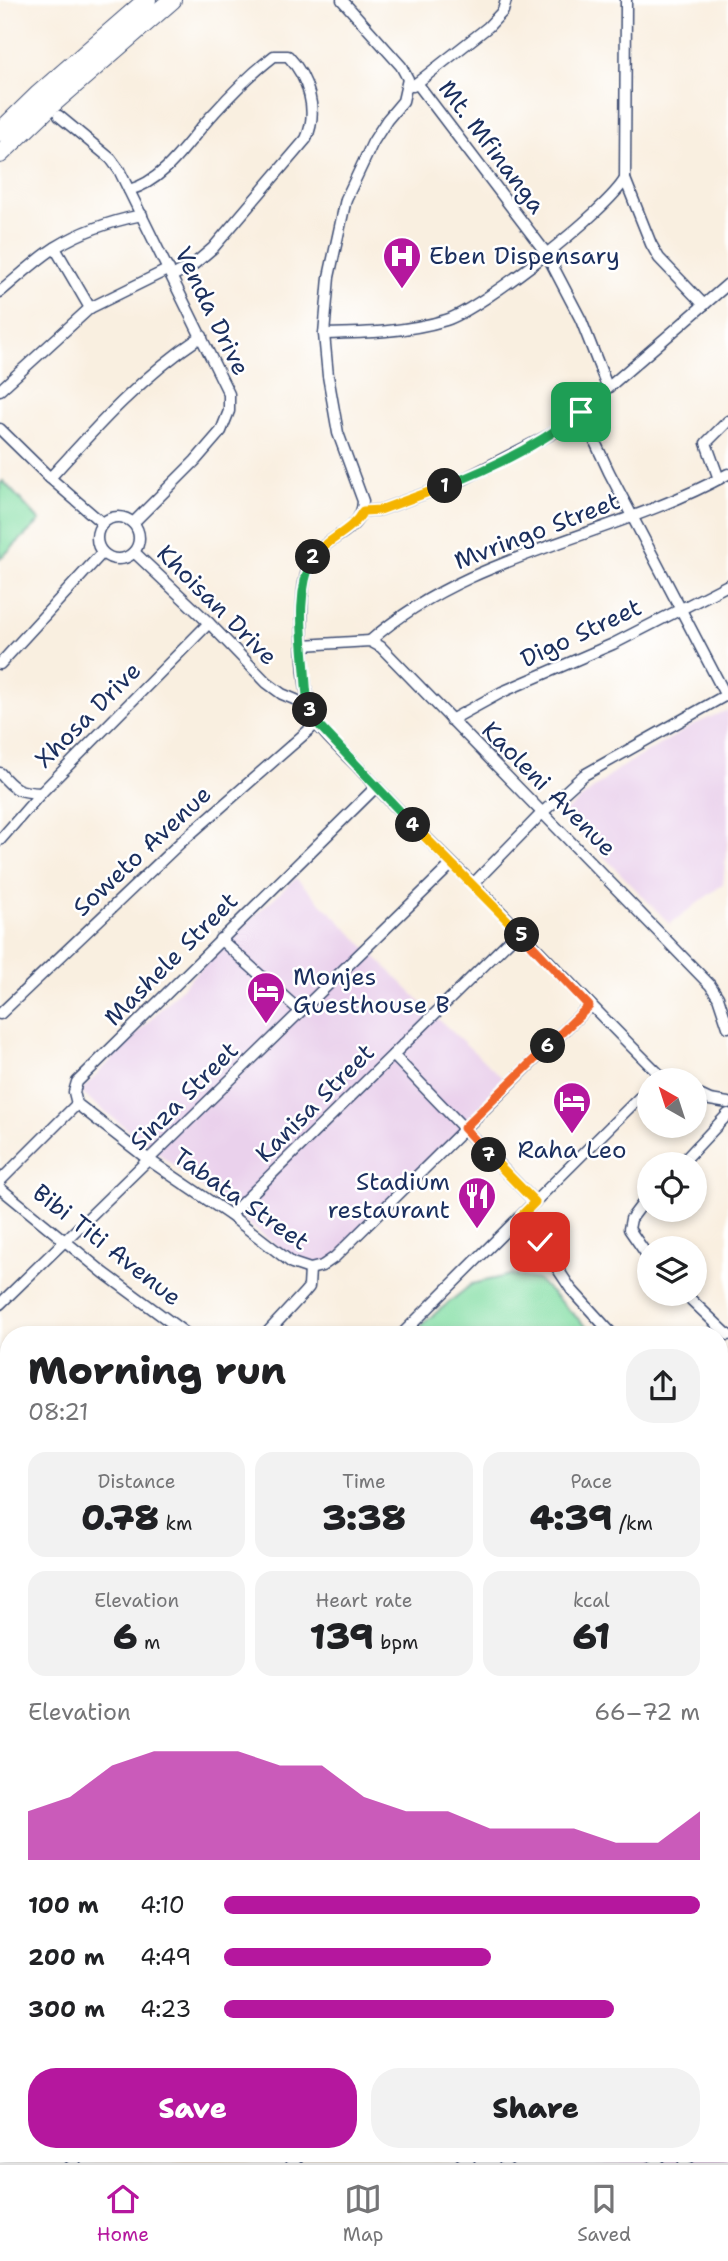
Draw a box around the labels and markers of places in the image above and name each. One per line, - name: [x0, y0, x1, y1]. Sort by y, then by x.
- hospital icon: Eben Dispensary: [381, 235, 423, 290]
- place label: Eben Dispensary: [429, 240, 620, 272]
- pin: [551, 382, 611, 442]
- pin: 1: [428, 468, 462, 504]
- pin: 2: [296, 540, 330, 574]
- pin: 3: [292, 692, 328, 728]
- pin: 4: [396, 808, 430, 842]
- pin: 5: [504, 918, 540, 953]
- place label: Monjes Guesthouse B: [293, 961, 450, 1021]
- hotel icon: Monjes Guesthouse B: [245, 970, 287, 1025]
- pin: 6: [530, 1028, 566, 1064]
- hotel icon: Raha Leo: [551, 1080, 593, 1135]
- place label: Raha Leo: [517, 1134, 627, 1166]
- pin: 7: [472, 1138, 506, 1172]
- place label: Stadium restaurant: [327, 1166, 450, 1226]
- restaurant icon: Stadium restaurant: [456, 1175, 498, 1230]
- pin: [510, 1212, 570, 1272]

